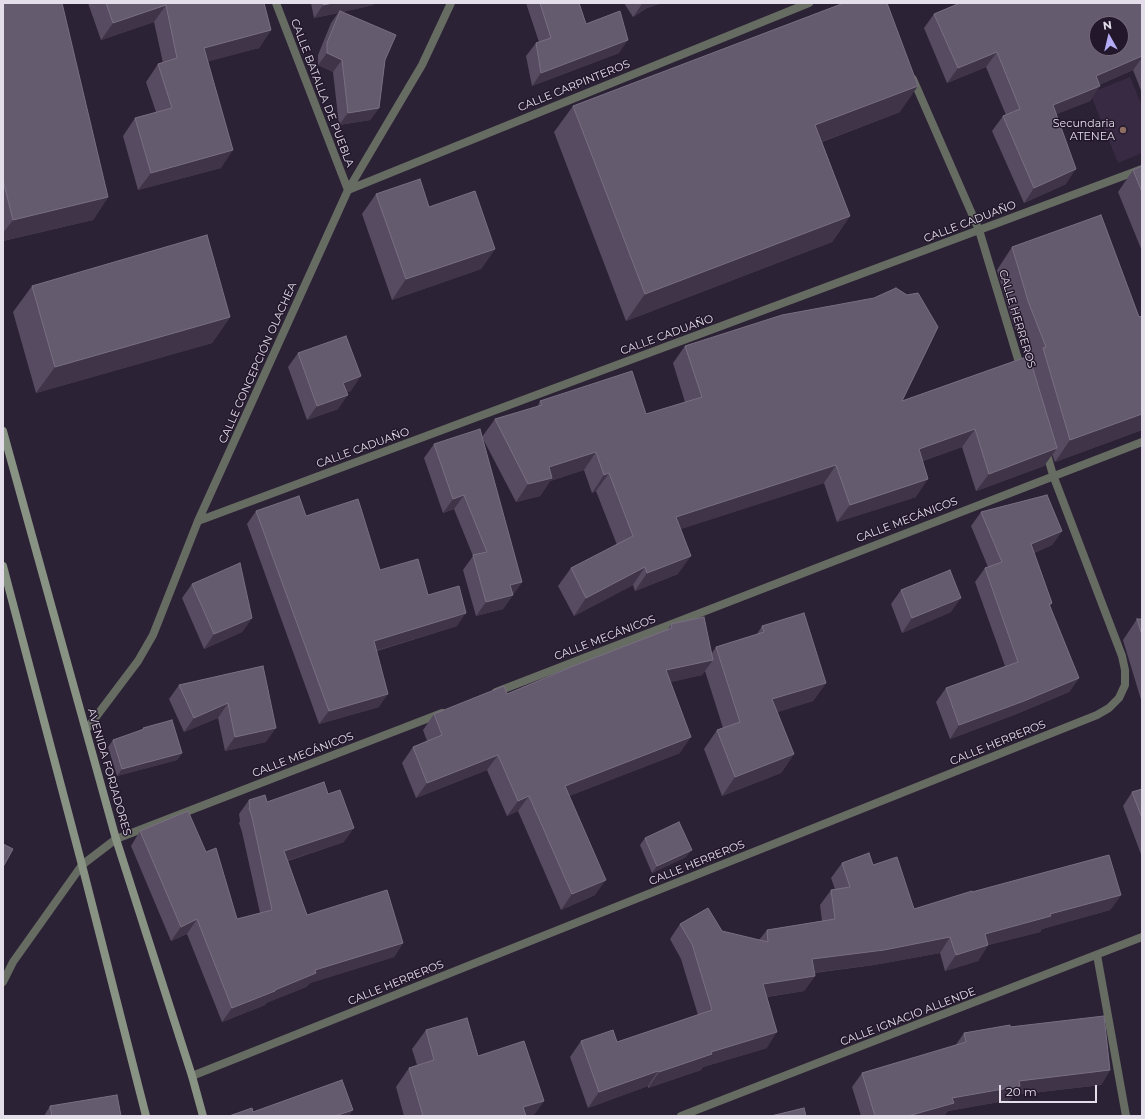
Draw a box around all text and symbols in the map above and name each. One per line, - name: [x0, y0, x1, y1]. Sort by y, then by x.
- north arrow: [1089, 16, 1129, 56]
- street label: CALLE BATALLA DE PUEBLA: [288, 17, 356, 169]
- text: N: [1102, 18, 1113, 33]
- street label: CALLE CARPINTEROS: [516, 57, 632, 115]
- place label: Secundaria ATENEA: [1053, 117, 1115, 143]
- marker: Secundaria ATENEA: [1118, 125, 1128, 135]
- street label: CALLE CADUAÑO: [922, 198, 1018, 246]
- street label: CALLE HERREROS: [996, 268, 1038, 370]
- street label: CALLE CONCEPCIÓN OLACHEA: [216, 280, 300, 446]
- street label: CALLE CADUAÑO: [619, 312, 715, 358]
- street label: CALLE CADUAÑO: [315, 425, 411, 471]
- street label: CALLE MECÁNICOS: [854, 495, 960, 545]
- street label: CALLE MECÁNICOS: [552, 613, 658, 663]
- street label: AVENIDA FORJADORES: [84, 707, 134, 837]
- street label: CALLE HERREROS: [948, 718, 1048, 768]
- street label: CALLE MECÁNICOS: [250, 730, 356, 780]
- street label: CALLE HERREROS: [647, 838, 747, 888]
- street label: CALLE HERREROS: [346, 958, 446, 1008]
- street label: CALLE IGNACIO ALLENDE: [838, 985, 978, 1049]
- scale bar: [1001, 1077, 1099, 1103]
- text: 20 m: [1006, 1084, 1037, 1099]

